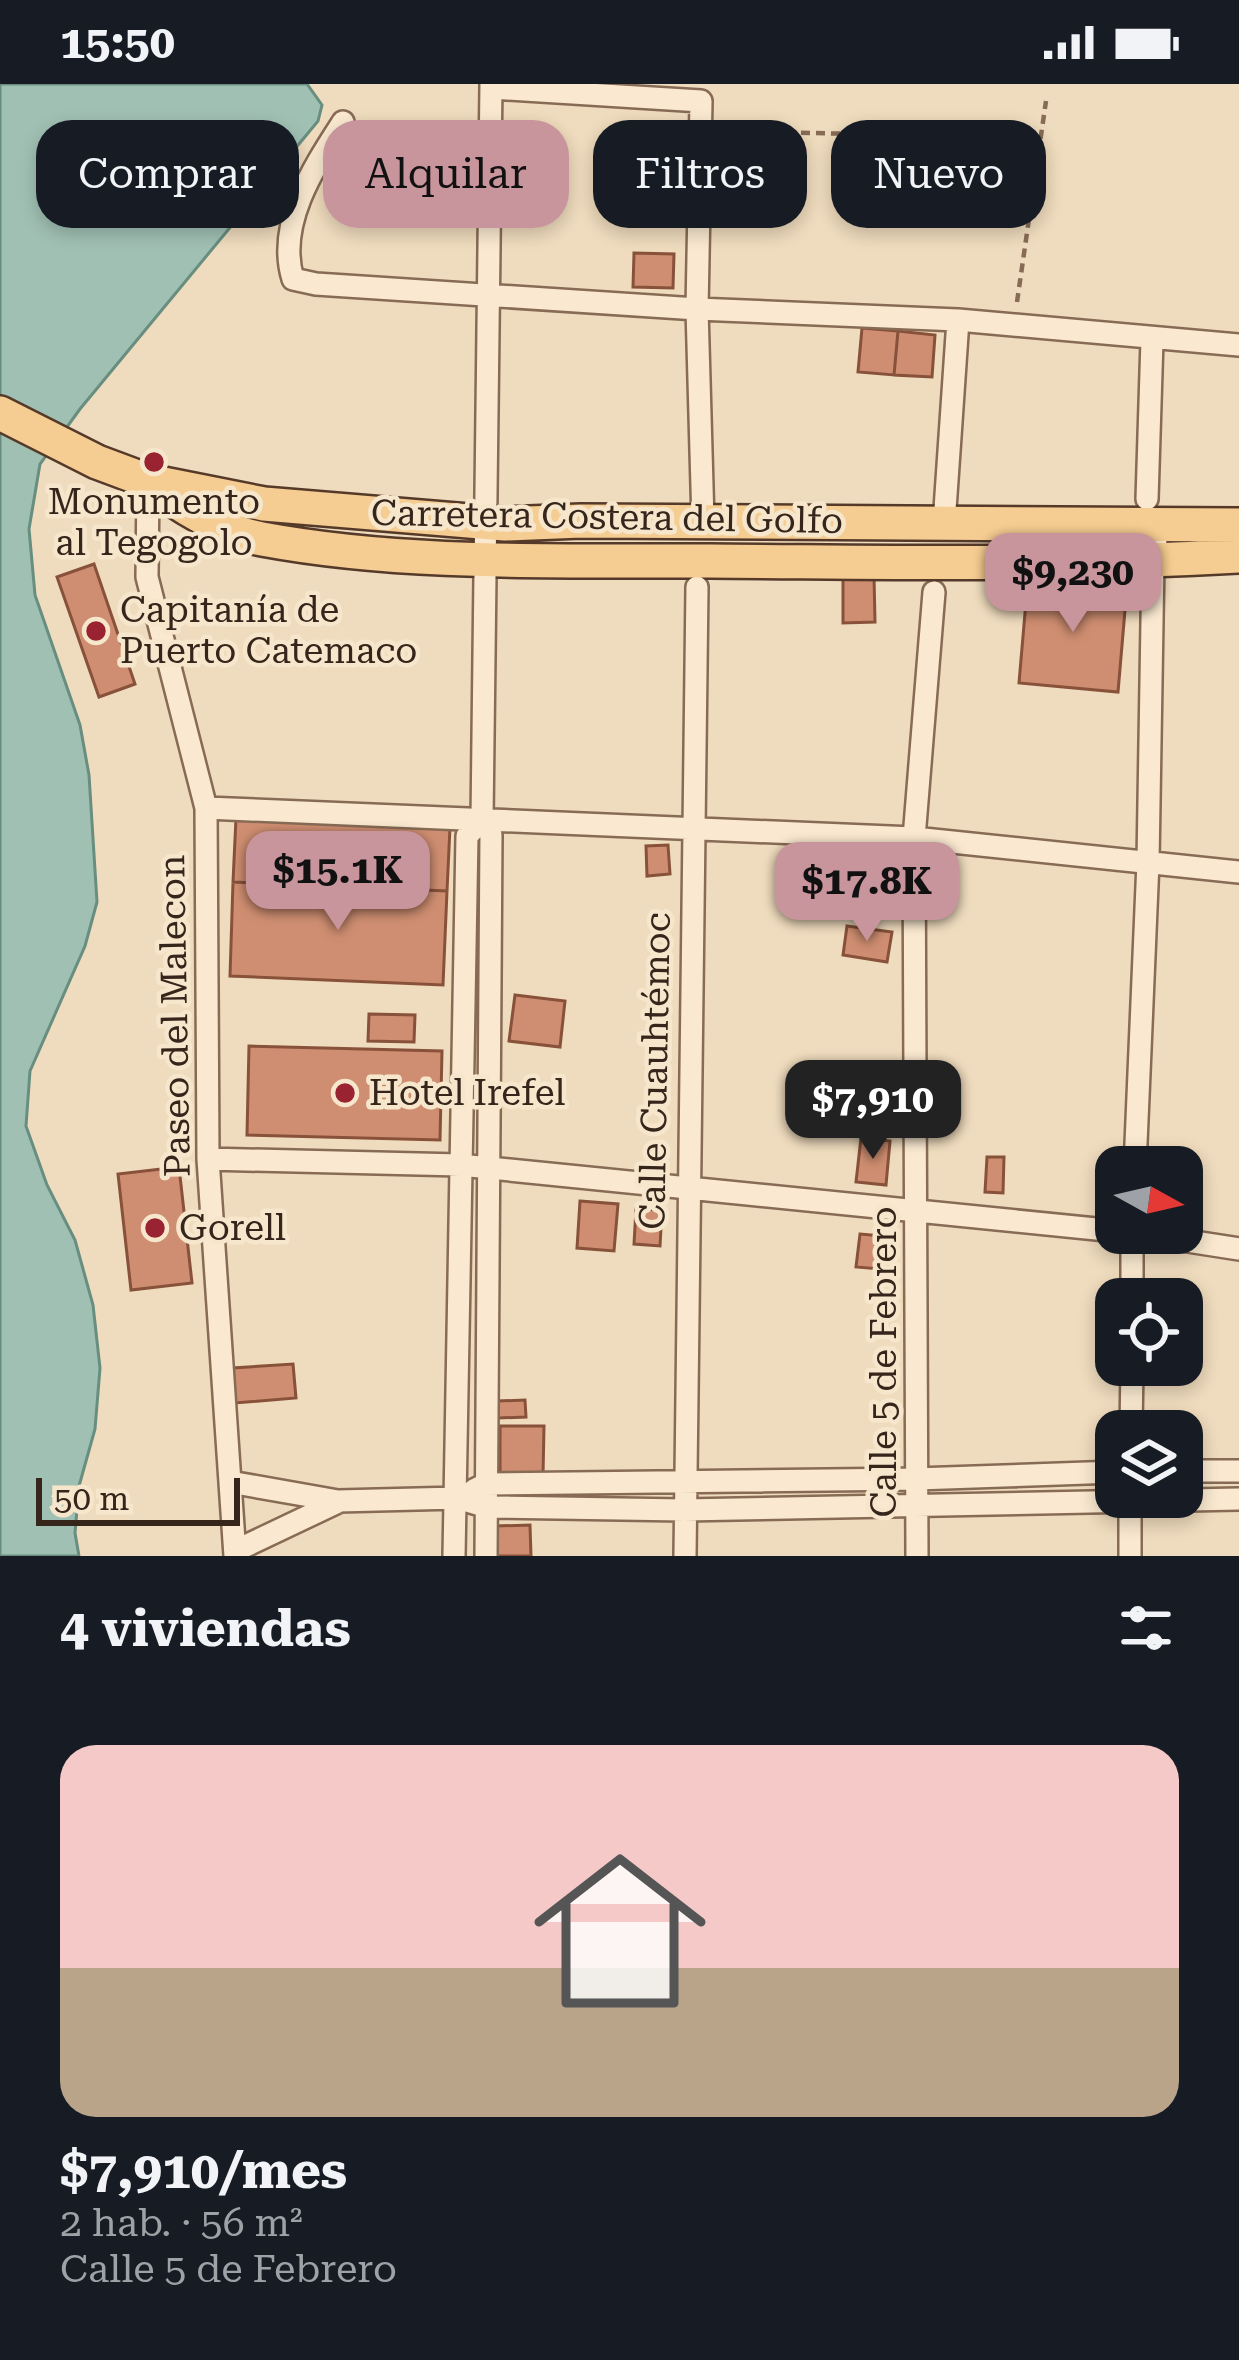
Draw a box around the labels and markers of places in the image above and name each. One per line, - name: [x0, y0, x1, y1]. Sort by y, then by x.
- marker: Monumento al Tegogolo: [141, 449, 167, 475]
- place label: Monumento al Tegogolo: [48, 481, 260, 564]
- pin: $9,230: [975, 533, 1171, 635]
- place label: Capitanía de Puerto Catemaco: [120, 589, 417, 672]
- marker: Capitanía de Puerto Catemaco: [83, 618, 109, 644]
- pin: $15.1K: [240, 831, 436, 933]
- pin: $17.8K: [769, 842, 965, 944]
- pin: $7,910: [775, 1060, 971, 1162]
- place label: Hotel Irefel: [369, 1072, 565, 1114]
- marker: Hotel Irefel: [332, 1080, 358, 1106]
- place label: Gorell: [179, 1207, 286, 1249]
- marker: Gorell: [142, 1215, 168, 1241]

